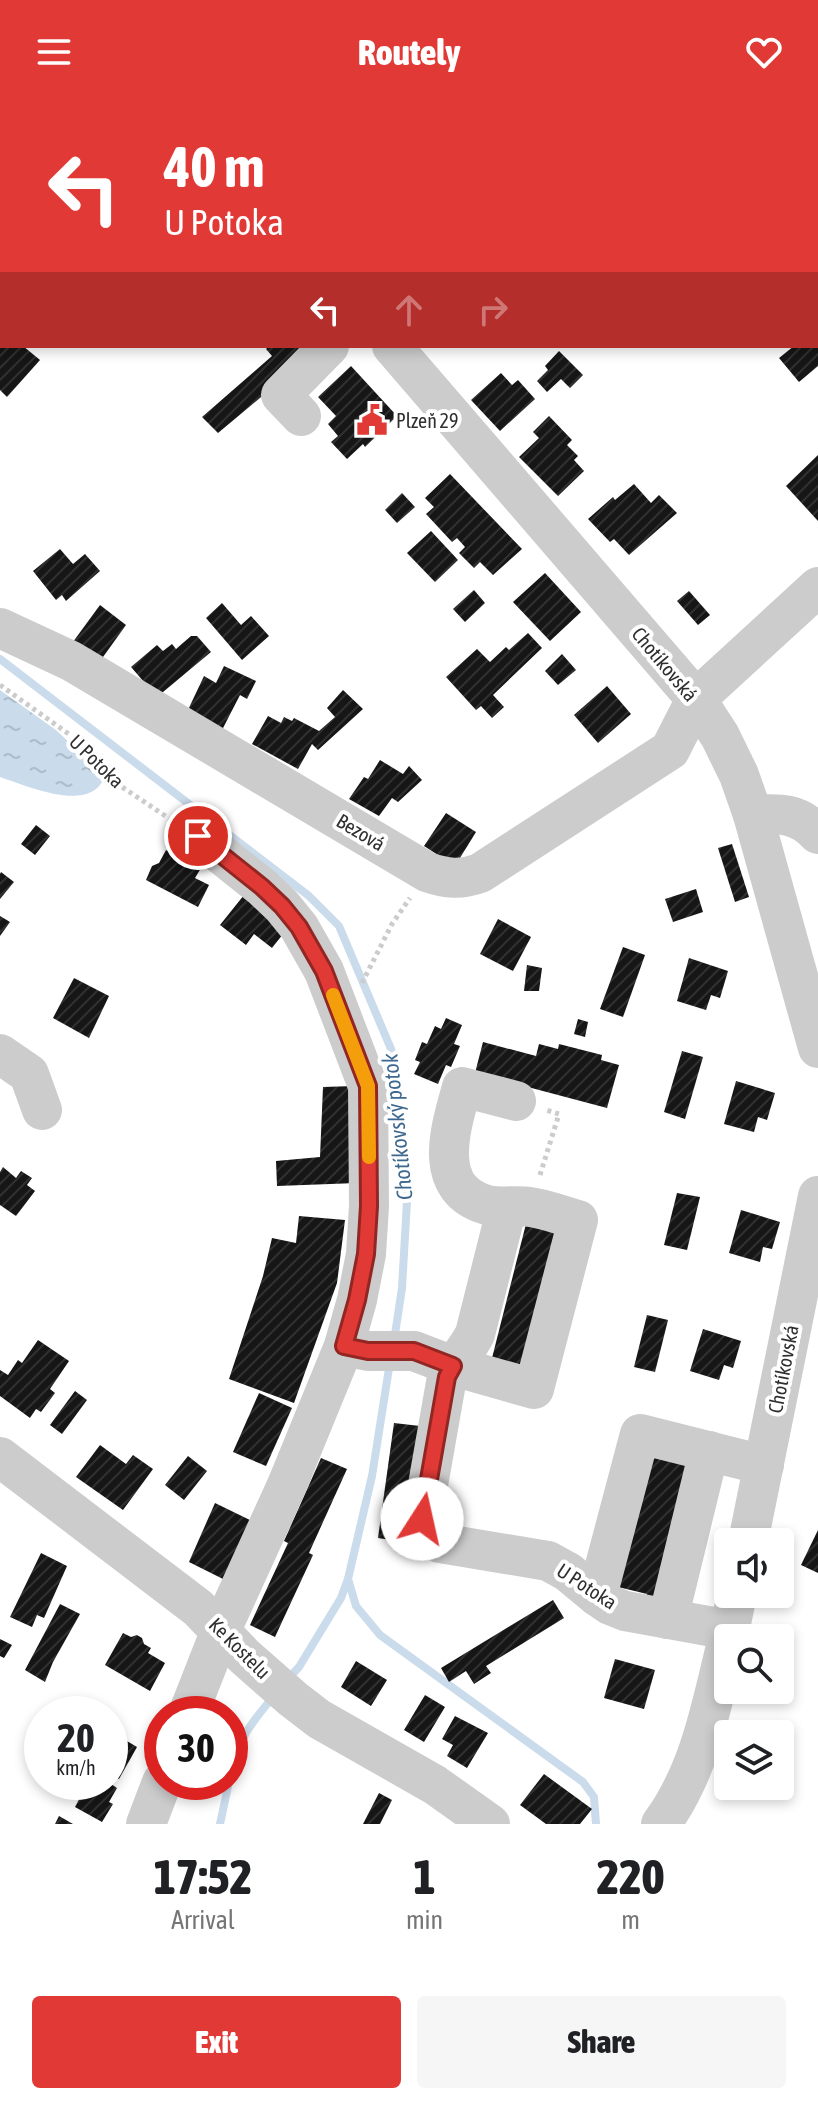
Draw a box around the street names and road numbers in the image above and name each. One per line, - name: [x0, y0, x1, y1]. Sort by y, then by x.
- street label: Chotíkovská: [627, 622, 703, 706]
- street label: U Potoka: [65, 730, 129, 792]
- street label: Bezová: [333, 809, 389, 855]
- street label: Chotíkovská: [763, 1323, 803, 1415]
- street label: U Potoka: [553, 1558, 621, 1614]
- street label: Ke Kostelu: [205, 1613, 275, 1683]

